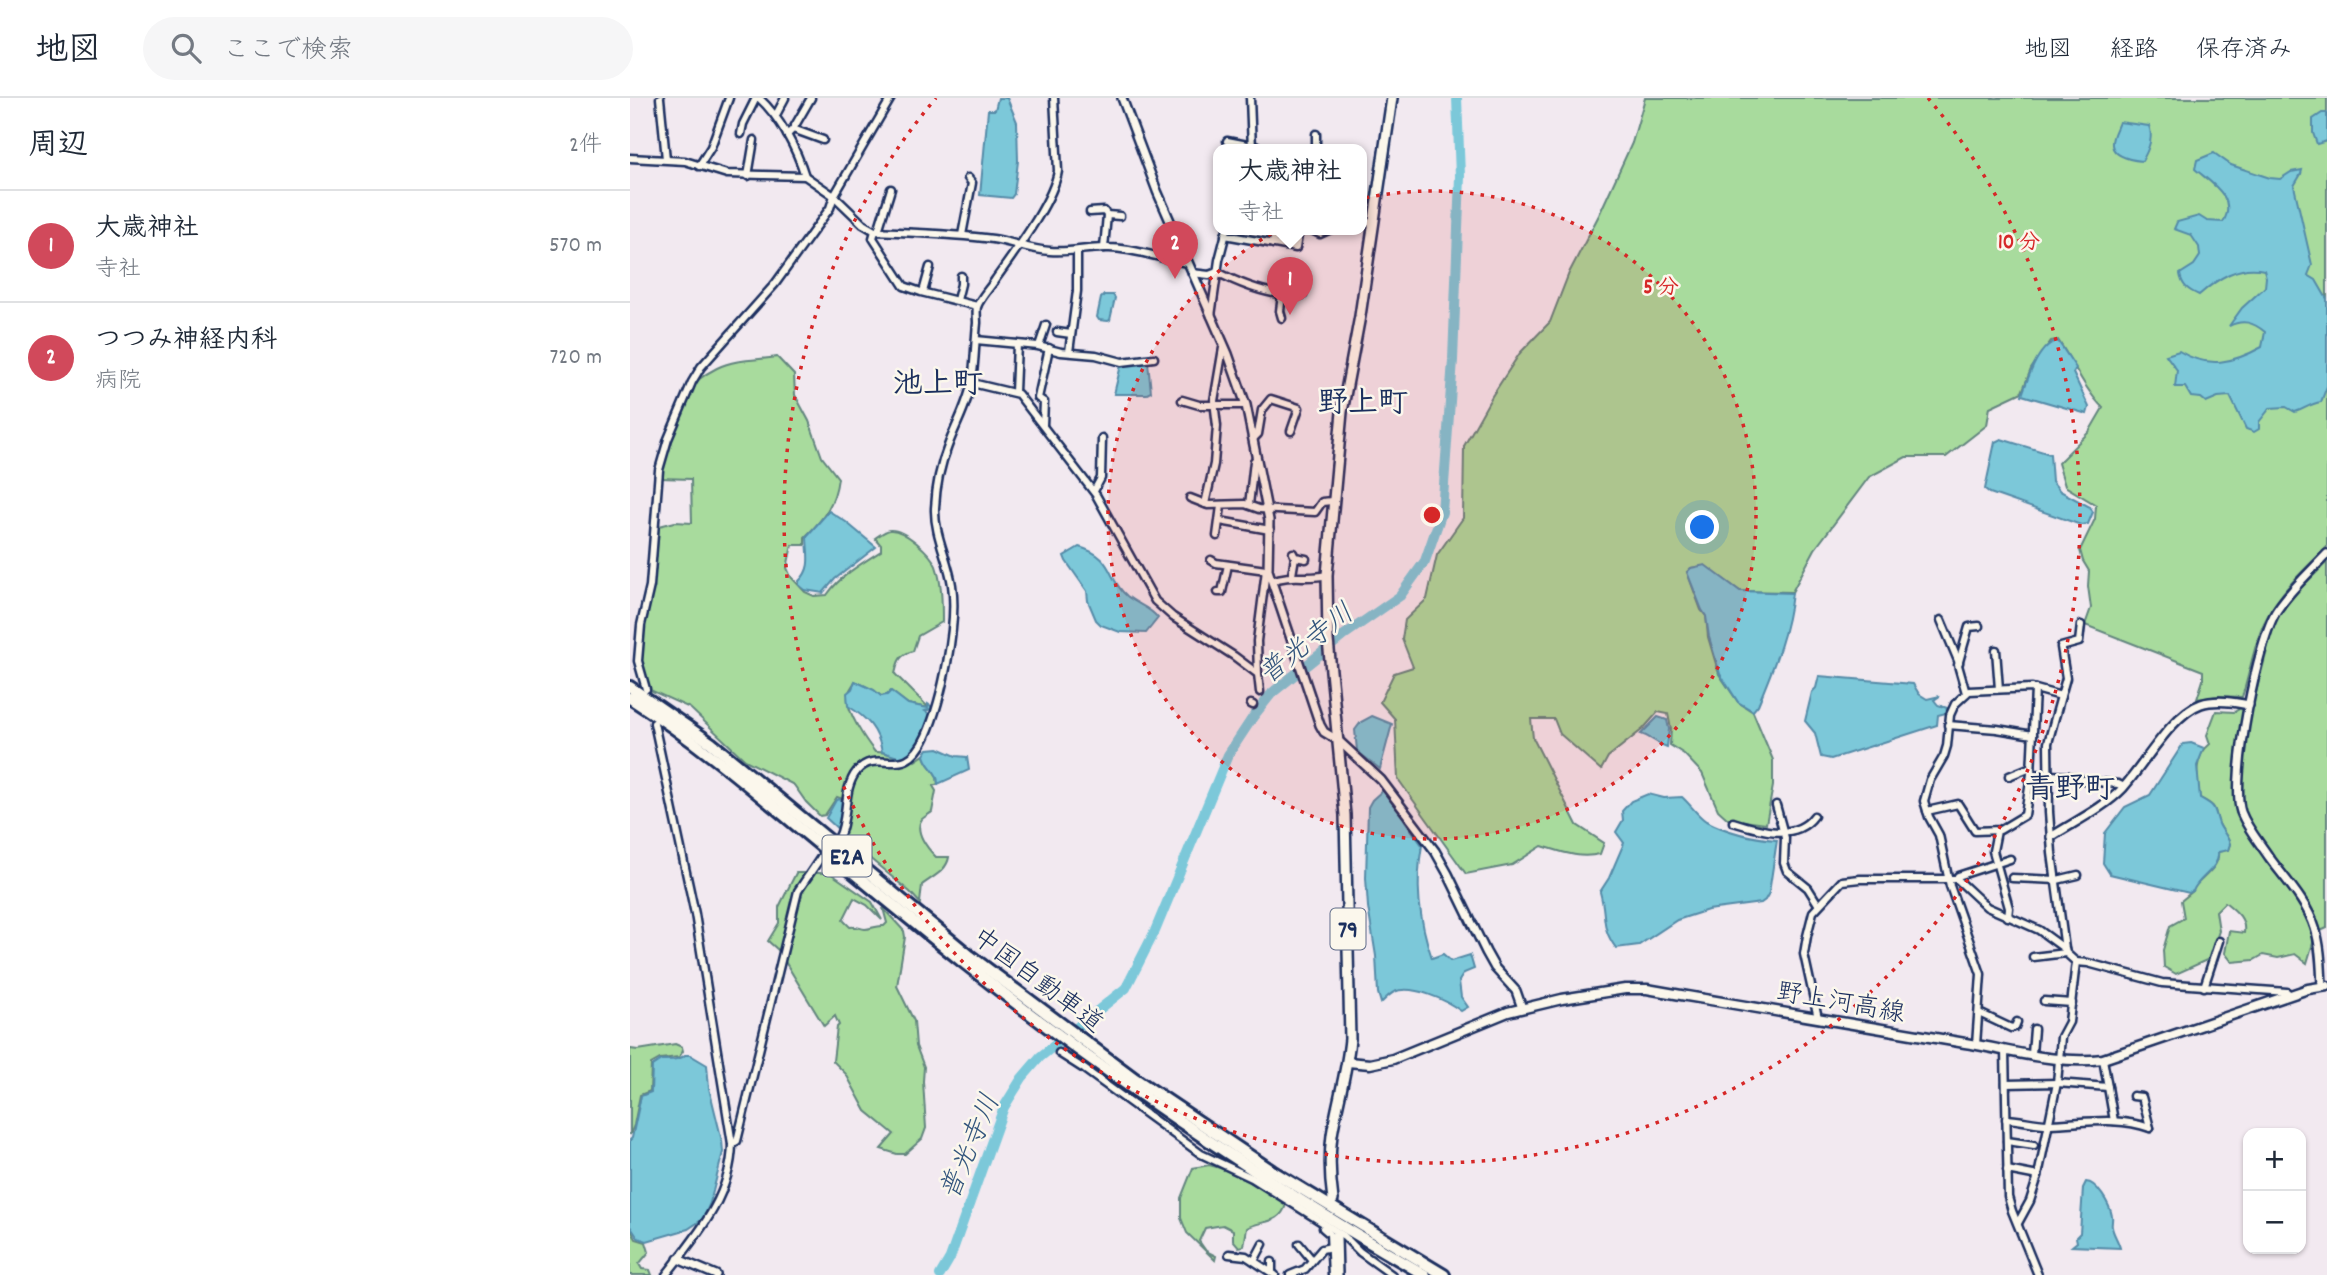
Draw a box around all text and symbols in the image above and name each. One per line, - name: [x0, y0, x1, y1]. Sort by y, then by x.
- search box: [143, 17, 633, 80]
- text: 地図: [35, 29, 101, 76]
- icon: search: [167, 29, 205, 67]
- text: ここで検索: [223, 33, 353, 70]
- text: 地図: [2024, 34, 2072, 68]
- text: 経路: [2110, 34, 2158, 68]
- text: 保存済み: [2196, 34, 2292, 68]
- text: 周辺: [28, 126, 88, 169]
- text: 2件: [569, 130, 602, 163]
- popup: [1213, 144, 1367, 235]
- text: 大歳神社: [1238, 155, 1342, 192]
- text: 寺社: [1238, 198, 1284, 231]
- text: 大歳神社: [95, 211, 199, 248]
- pin: 2: [1152, 221, 1198, 279]
- text: 10 分: [1998, 229, 2040, 259]
- text: 1: [48, 230, 54, 263]
- text: 570 m: [549, 230, 602, 263]
- text: 寺社: [95, 254, 141, 287]
- pin: 1: [1267, 257, 1313, 315]
- text: 5 分: [1643, 274, 1679, 304]
- text: つつみ神経内科: [95, 323, 277, 360]
- text: 2: [46, 342, 56, 375]
- text: 720 m: [550, 342, 602, 375]
- district label: 池上町: [893, 365, 983, 408]
- text: 病院: [95, 366, 141, 399]
- district label: 野上町: [1318, 384, 1408, 427]
- centre of rings: [1420, 503, 1444, 527]
- your location: [1685, 510, 1719, 544]
- water label: 普光寺川: [1252, 596, 1365, 696]
- district label: 青野町: [2025, 770, 2115, 813]
- road number: E2A: [822, 836, 872, 876]
- road number: 79: [1330, 908, 1366, 950]
- street label: 中国自動車道: [963, 920, 1110, 1044]
- street label: 野上河高線: [1773, 975, 1908, 1034]
- water label: 普光寺川: [932, 1089, 1013, 1207]
- map controls: [2243, 1128, 2306, 1254]
- button: +: [2243, 1128, 2306, 1191]
- button: −: [2243, 1191, 2306, 1254]

